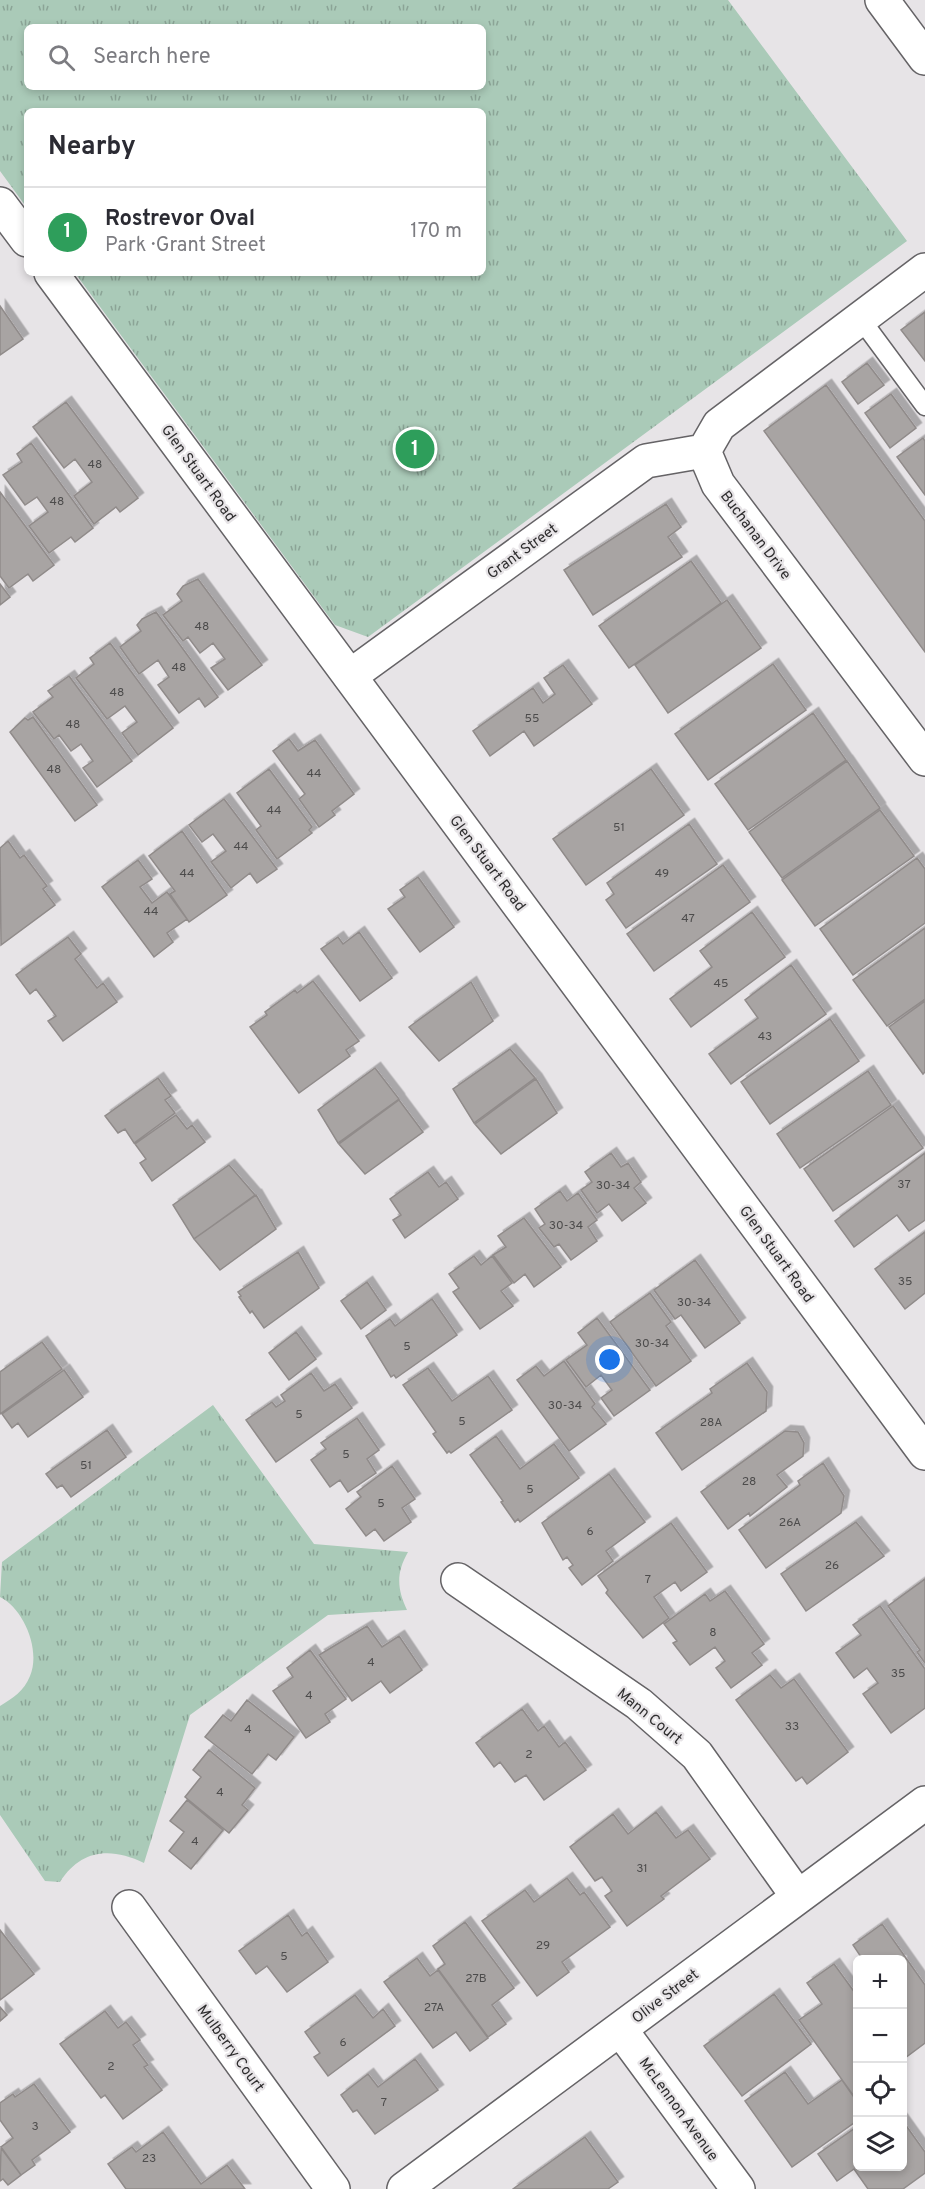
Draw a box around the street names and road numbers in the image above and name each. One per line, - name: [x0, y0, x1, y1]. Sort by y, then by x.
- street label: Glen Stuart Road: [156, 422, 239, 526]
- street label: Buchanan Drive: [715, 488, 794, 584]
- street label: Grant Street: [484, 520, 562, 584]
- street label: Glen Stuart Road: [445, 812, 529, 916]
- street label: Glen Stuart Road: [734, 1203, 817, 1307]
- street label: Mann Court: [612, 1685, 686, 1749]
- street label: Olive Street: [629, 1966, 703, 2029]
- street label: Mulberry Court: [192, 2002, 268, 2096]
- street label: McLennon Avenue: [634, 2054, 722, 2165]

